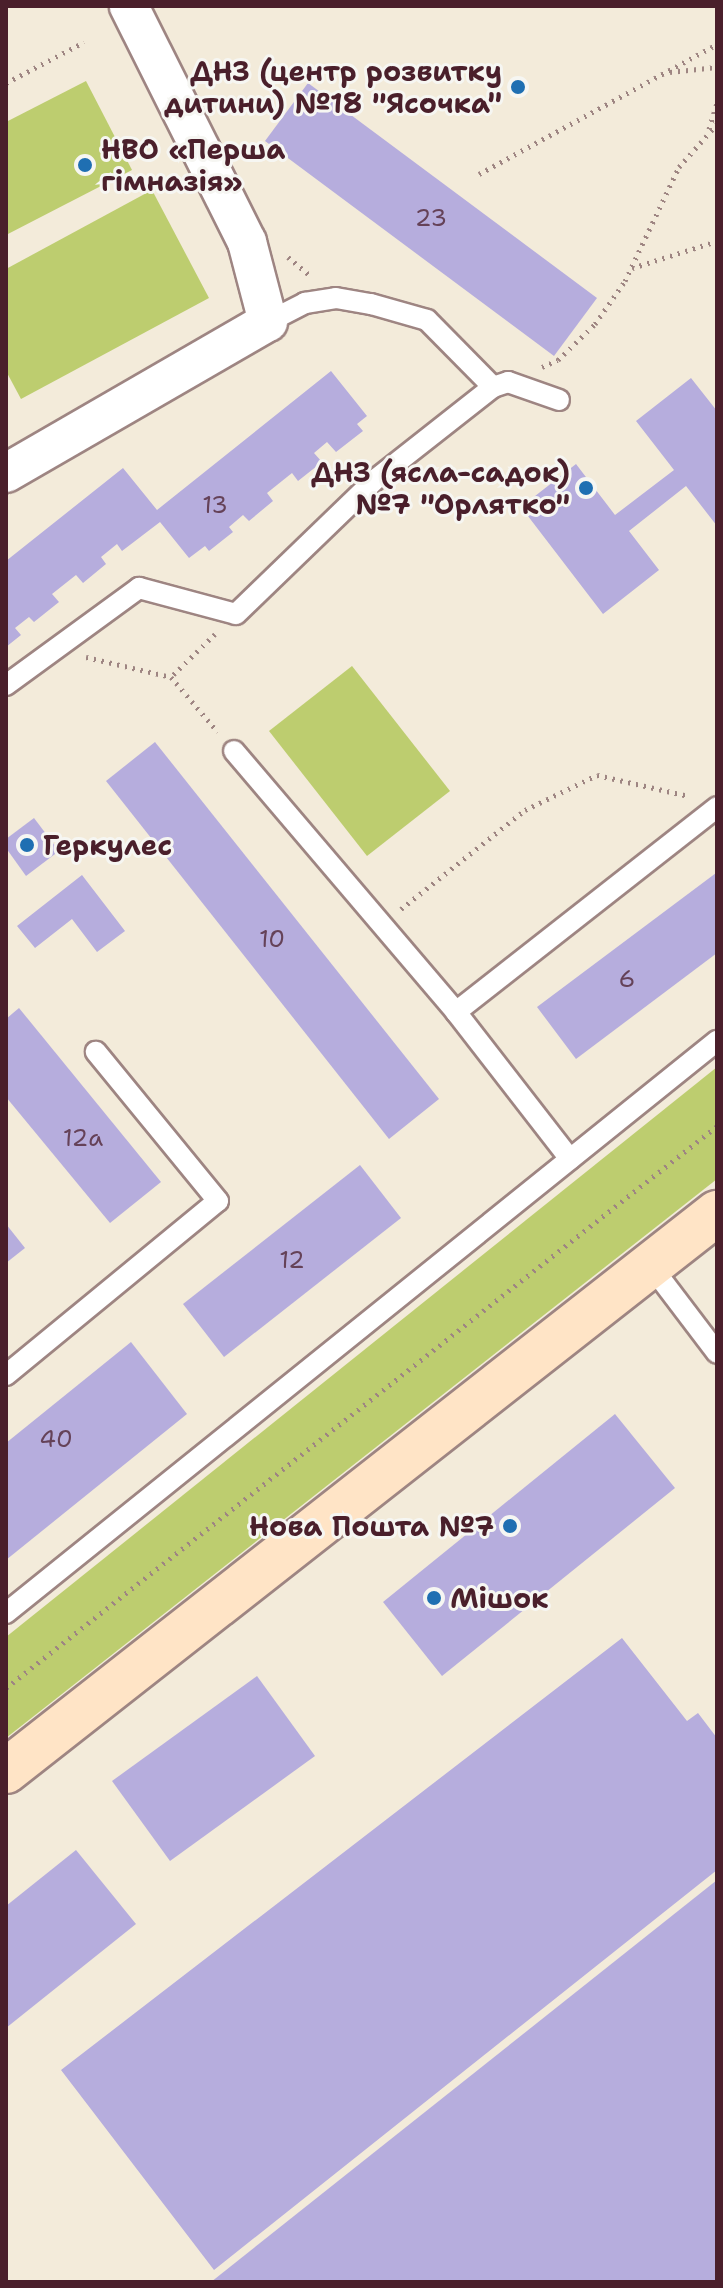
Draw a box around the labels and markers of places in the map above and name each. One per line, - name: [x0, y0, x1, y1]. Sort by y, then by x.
- place label: ДНЗ (центр розвитку дитини) №18 "Ясочка": [164, 54, 502, 120]
- marker: ДНЗ (центр розвитку дитини) №18 "Ясочка": [509, 78, 527, 96]
- place label: НВО «Перша гімназія»: [101, 132, 285, 198]
- marker: НВО «Перша гімназія»: [76, 156, 94, 174]
- place label: ДНЗ (ясла-садок) №7 "Орлятко": [311, 455, 570, 521]
- marker: ДНЗ (ясла-садок) №7 "Орлятко": [577, 479, 595, 497]
- place label: Геркулес: [43, 828, 172, 862]
- marker: Геркулес: [18, 836, 36, 854]
- place label: Нова Пошта №7: [249, 1509, 494, 1543]
- marker: Нова Пошта №7: [501, 1517, 519, 1535]
- place label: Мішок: [450, 1581, 549, 1615]
- marker: Мішок: [425, 1589, 443, 1607]

